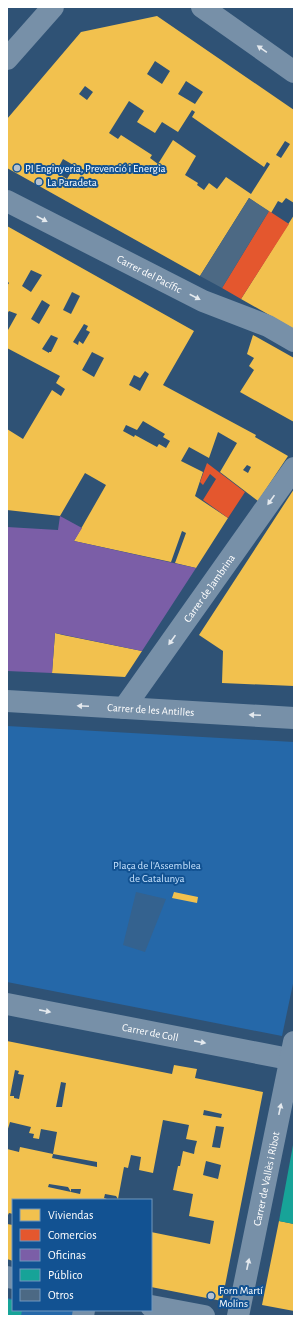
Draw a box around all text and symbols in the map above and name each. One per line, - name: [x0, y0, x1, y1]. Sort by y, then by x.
- one-way arrow: [257, 45, 267, 53]
- marker: PI Enginyeria, Prevenció i Energia: [12, 163, 22, 173]
- place label: PI Enginyeria, Prevenció i Energia: [25, 163, 166, 174]
- marker: La Paradeta: [34, 177, 44, 187]
- place label: La Paradeta: [47, 177, 97, 188]
- one-way arrow: [36, 216, 48, 222]
- street label: Carrer del Pacífic: [115, 253, 184, 296]
- one-way arrow: [189, 294, 201, 300]
- one-way arrow: [267, 495, 275, 505]
- street label: Carrer de Jambrina: [182, 552, 237, 624]
- one-way arrow: [168, 635, 176, 645]
- one-way arrow: [77, 702, 89, 709]
- street label: Carrer de les Antilles: [107, 702, 195, 718]
- one-way arrow: [249, 712, 261, 719]
- park label: Plaça de l'Assemblea de Catalunya: [113, 860, 201, 884]
- one-way arrow: [39, 1009, 51, 1015]
- street label: Carrer de Coll: [121, 1022, 179, 1043]
- one-way arrow: [194, 1039, 206, 1045]
- one-way arrow: [278, 1103, 284, 1115]
- street label: Carrer de Vallès i Ribot: [252, 1130, 282, 1227]
- legend: [12, 1199, 152, 1311]
- text: Viviendas: [48, 1209, 94, 1221]
- text: Comercios: [48, 1229, 97, 1241]
- text: Oficinas: [48, 1249, 86, 1261]
- one-way arrow: [246, 1258, 252, 1270]
- text: Público: [48, 1269, 83, 1281]
- place label: Forn Martí Molins: [219, 1285, 263, 1309]
- text: Otros: [48, 1289, 74, 1301]
- marker: Forn Martí Molins: [206, 1291, 216, 1301]

